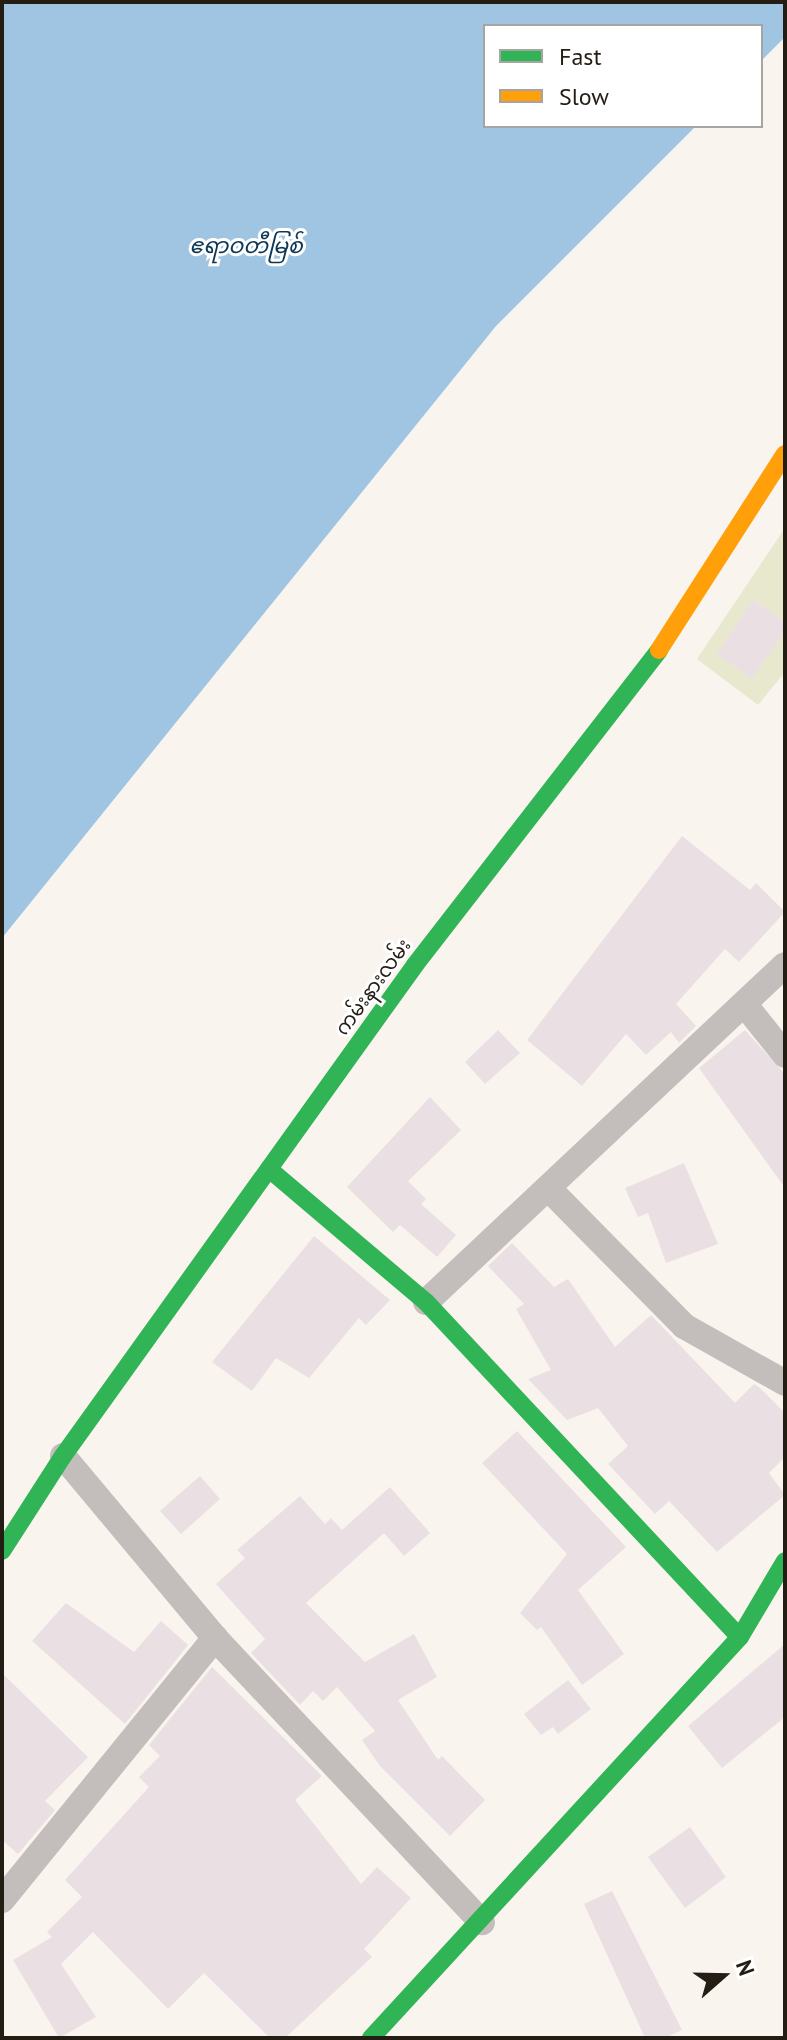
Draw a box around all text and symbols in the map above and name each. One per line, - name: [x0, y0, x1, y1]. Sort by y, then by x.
- legend: [483, 24, 763, 128]
- text: Fast: [559, 41, 602, 72]
- text: Slow: [559, 81, 609, 112]
- water label: ဧရာဝတီမြစ်: [189, 233, 303, 259]
- street label: ကမ်းနားလမ်း: [330, 934, 416, 1040]
- north arrow: [683, 1936, 763, 2016]
- text: N: [730, 1956, 761, 1979]

